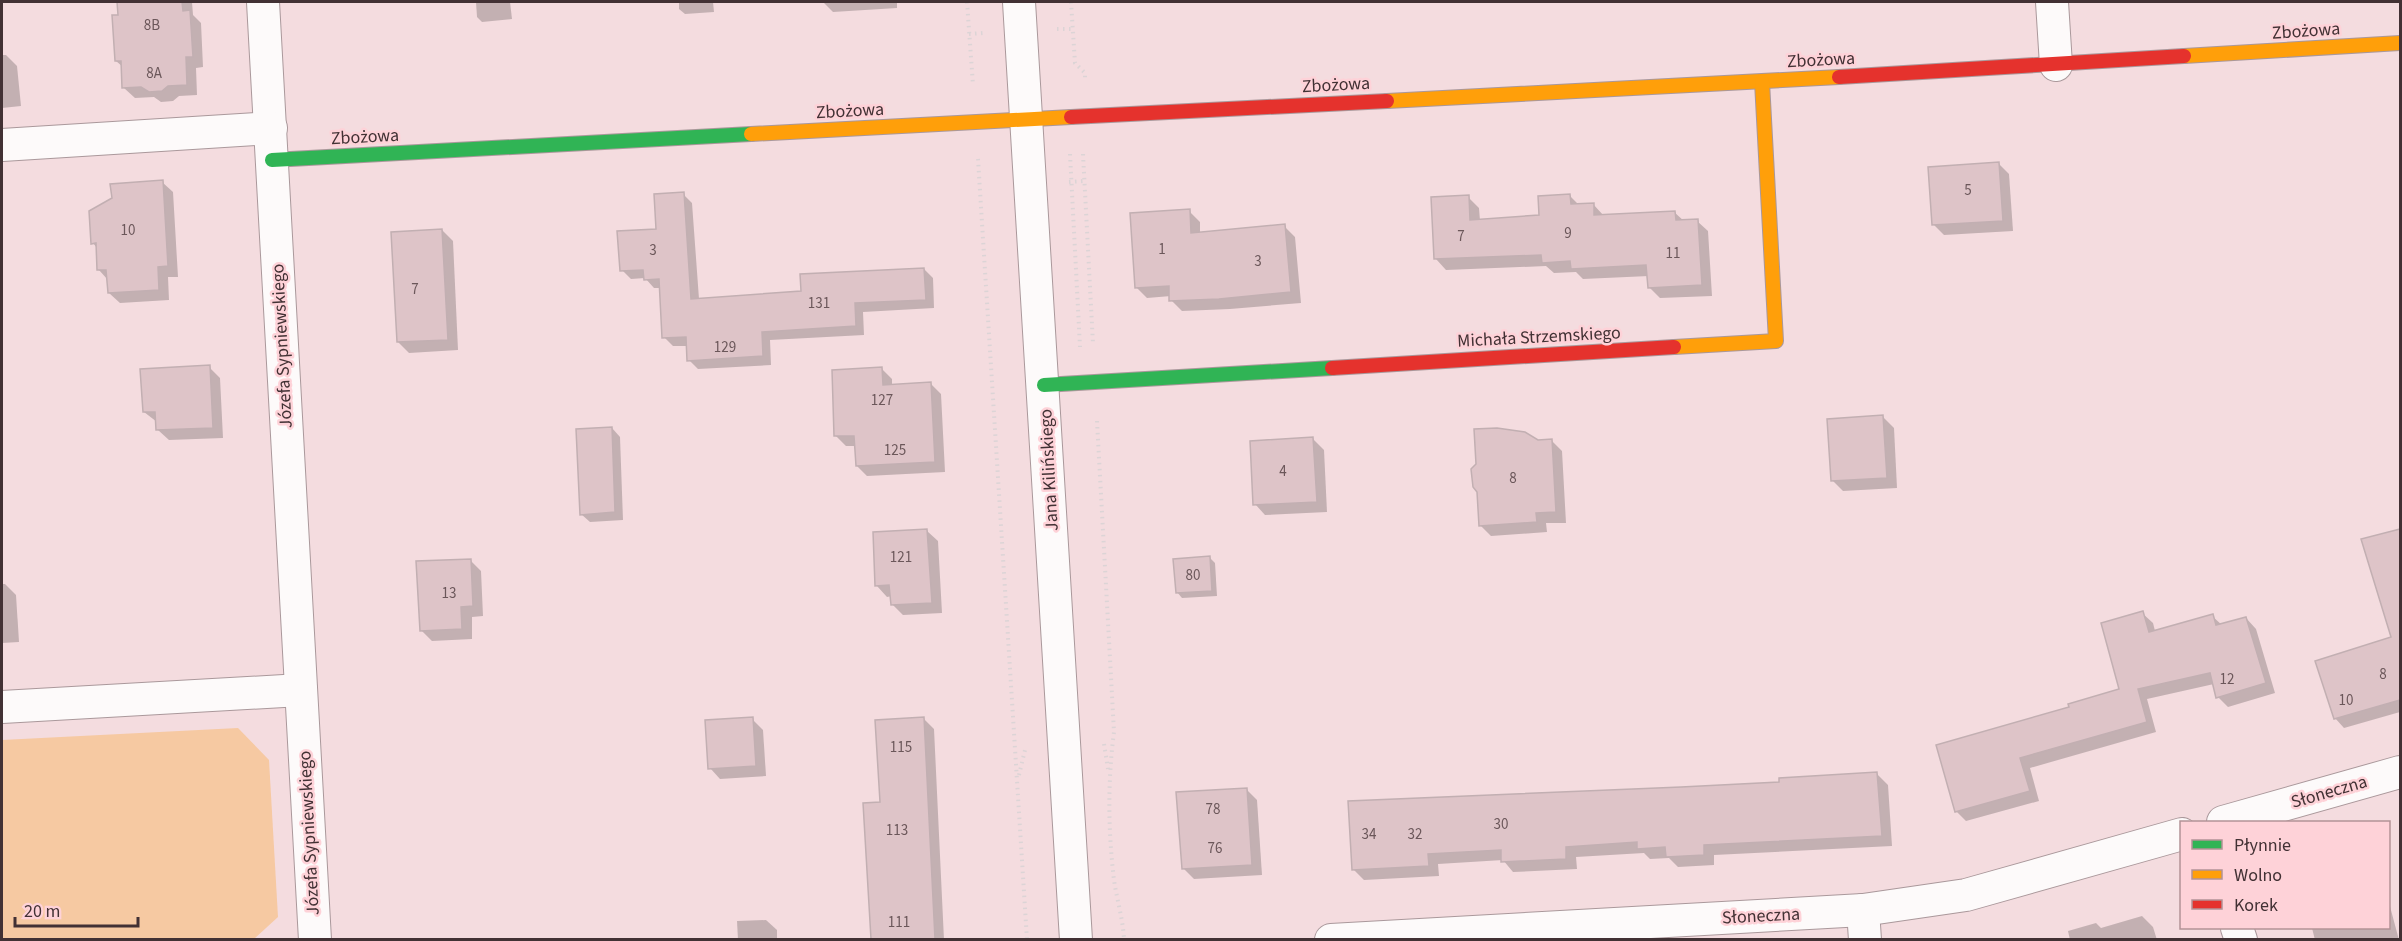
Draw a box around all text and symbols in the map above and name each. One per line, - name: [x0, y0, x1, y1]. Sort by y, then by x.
- house number: 8B: [144, 15, 160, 36]
- street label: Zbożowa: [2271, 16, 2341, 46]
- street label: Zbożowa: [1786, 46, 1856, 74]
- house number: 8A: [146, 63, 163, 84]
- street label: Zbożowa: [1301, 71, 1371, 99]
- street label: Zbożowa: [815, 97, 885, 125]
- street label: Zbożowa: [330, 123, 400, 151]
- house number: 5: [1964, 180, 1972, 201]
- house number: 10: [121, 220, 135, 241]
- house number: 9: [1564, 223, 1572, 244]
- house number: 7: [1457, 226, 1465, 247]
- house number: 1: [1158, 239, 1166, 260]
- house number: 3: [649, 240, 657, 261]
- house number: 11: [1666, 243, 1680, 264]
- house number: 3: [1254, 251, 1262, 272]
- street label: Józefa Sypniewskiego: [265, 263, 299, 429]
- house number: 7: [411, 279, 419, 300]
- house number: 131: [808, 293, 830, 314]
- street label: Michała Strzemskiego: [1457, 320, 1621, 354]
- house number: 129: [714, 337, 736, 358]
- house number: 127: [871, 390, 893, 411]
- street label: Jana Kilińskiego: [1033, 408, 1065, 532]
- house number: 125: [884, 440, 906, 461]
- house number: 4: [1279, 461, 1287, 482]
- house number: 8: [1509, 468, 1517, 489]
- house number: 121: [890, 547, 912, 568]
- house number: 80: [1186, 565, 1200, 586]
- house number: 13: [442, 583, 456, 604]
- house number: 8: [2379, 664, 2387, 685]
- house number: 12: [2220, 669, 2234, 690]
- house number: 10: [2339, 690, 2353, 711]
- house number: 115: [890, 737, 912, 758]
- street label: Józefa Sypniewskiego: [292, 750, 326, 916]
- street label: Słoneczna: [2288, 769, 2370, 815]
- house number: 78: [1206, 799, 1220, 820]
- house number: 30: [1494, 814, 1508, 835]
- house number: 113: [886, 820, 908, 841]
- legend: [2180, 821, 2390, 929]
- house number: 34: [1362, 824, 1377, 845]
- house number: 32: [1408, 824, 1422, 845]
- text: Płynnie: [2234, 833, 2291, 858]
- house number: 76: [1208, 838, 1222, 859]
- text: Wolno: [2234, 863, 2282, 888]
- scale bar: [15, 890, 138, 928]
- text: Korek: [2234, 893, 2278, 918]
- text: 20 m: [24, 899, 60, 924]
- street label: Słoneczna: [1721, 901, 1801, 931]
- house number: 111: [888, 912, 910, 933]

